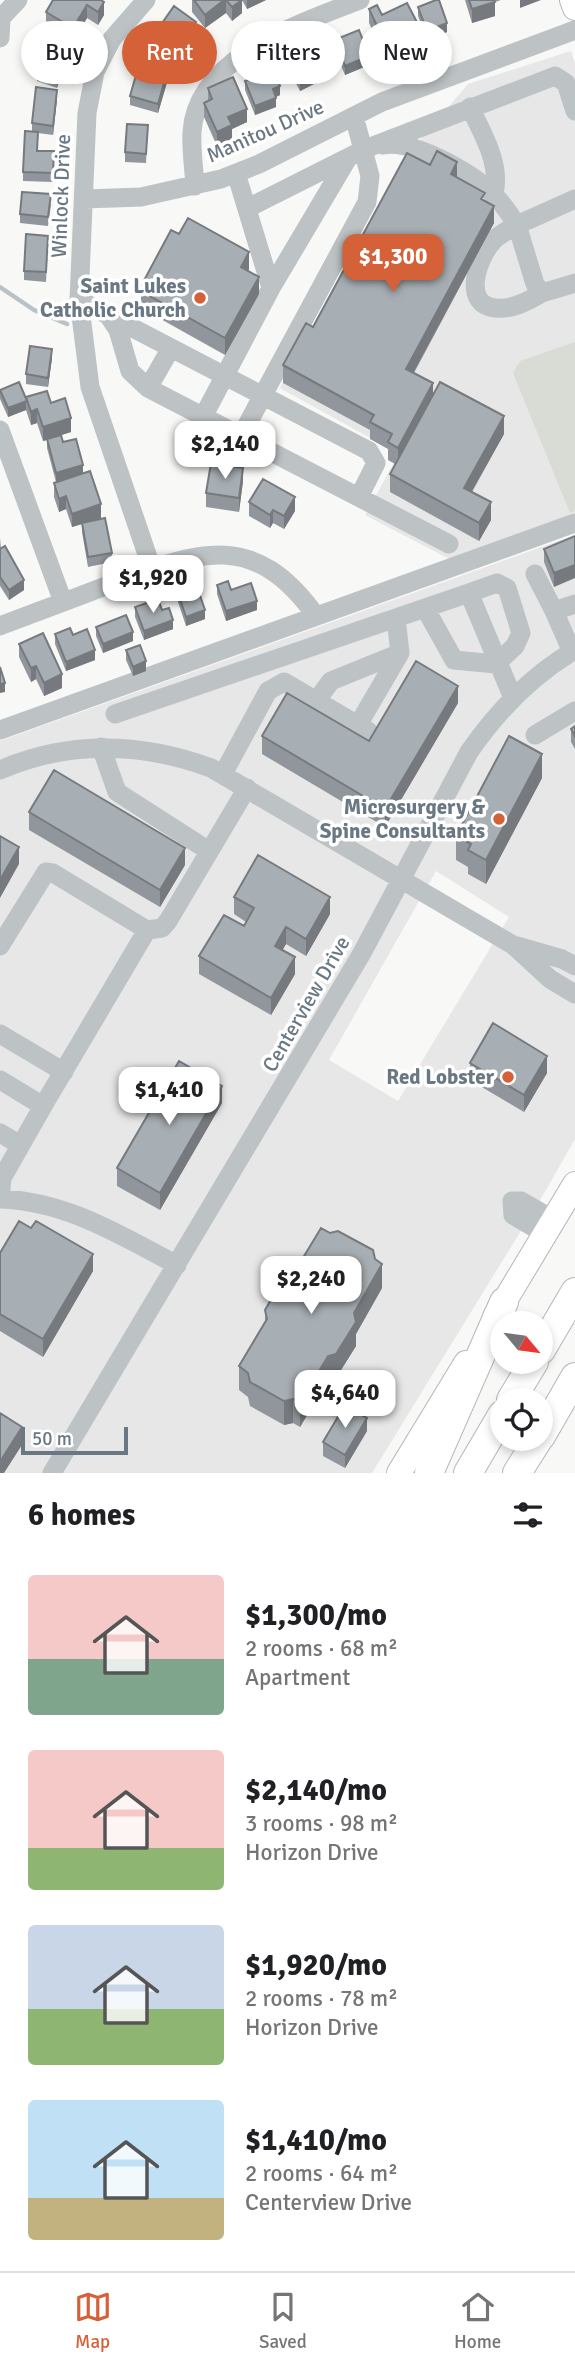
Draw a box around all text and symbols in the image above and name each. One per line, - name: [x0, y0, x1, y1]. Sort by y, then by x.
- chip: Buy: [21, 21, 108, 84]
- chip: Rent: [122, 21, 217, 84]
- chip: Filters: [231, 21, 345, 84]
- chip: New: [359, 21, 452, 84]
- street label: Manitou Drive: [202, 94, 328, 168]
- street label: Winlock Drive: [46, 134, 76, 258]
- pin: $1,300: [336, 234, 450, 294]
- text: $1,300: [359, 242, 427, 271]
- place label: Saint Lukes Catholic Church: [40, 273, 186, 323]
- marker: Saint Lukes Catholic Church: [192, 290, 208, 306]
- pin: $2,140: [168, 421, 282, 481]
- text: $2,140: [191, 429, 259, 458]
- pin: $1,920: [96, 556, 210, 615]
- text: $1,920: [119, 563, 187, 592]
- place label: Microsurgery & Spine Consultants: [320, 794, 485, 844]
- marker: Microsurgery & Spine Consultants: [491, 811, 507, 827]
- street label: Centerview Drive: [257, 931, 355, 1077]
- place label: Red Lobster: [386, 1064, 495, 1090]
- pin: $1,410: [112, 1068, 226, 1127]
- marker: Red Lobster: [500, 1069, 516, 1085]
- text: $1,410: [135, 1075, 203, 1104]
- pin: $2,240: [254, 1256, 368, 1316]
- text: $2,240: [277, 1264, 345, 1293]
- north arrow: [490, 1311, 553, 1374]
- map controls: [490, 1311, 553, 1451]
- pin: $4,640: [288, 1370, 402, 1430]
- text: $4,640: [311, 1378, 379, 1407]
- button: locate: [490, 1388, 553, 1451]
- scale bar: [21, 1424, 128, 1456]
- text: 50 m: [32, 1427, 72, 1451]
- icon: filters: [509, 1496, 547, 1534]
- text: 6 homes: [28, 1497, 135, 1534]
- text: $1,300/mo: [245, 1597, 387, 1634]
- icon: home: [84, 1603, 168, 1687]
- text: 2 rooms · 68 m²: [245, 1634, 398, 1663]
- text: Apartment: [245, 1663, 350, 1692]
- text: $2,140/mo: [245, 1772, 387, 1809]
- icon: home: [84, 1778, 168, 1862]
- text: 3 rooms · 98 m²: [245, 1809, 398, 1838]
- text: Horizon Drive: [245, 1838, 379, 1867]
- text: $1,920/mo: [245, 1947, 387, 1984]
- icon: home: [84, 1953, 168, 2037]
- text: 2 rooms · 78 m²: [245, 1984, 398, 2013]
- text: Horizon Drive: [245, 2013, 379, 2042]
- text: $1,410/mo: [245, 2122, 387, 2159]
- icon: home: [84, 2128, 168, 2212]
- text: 2 rooms · 64 m²: [245, 2159, 398, 2188]
- text: Centerview Drive: [245, 2188, 412, 2217]
- tab: Map: [74, 2288, 112, 2354]
- tab: Saved: [259, 2288, 307, 2354]
- tab: Home: [454, 2288, 501, 2354]

